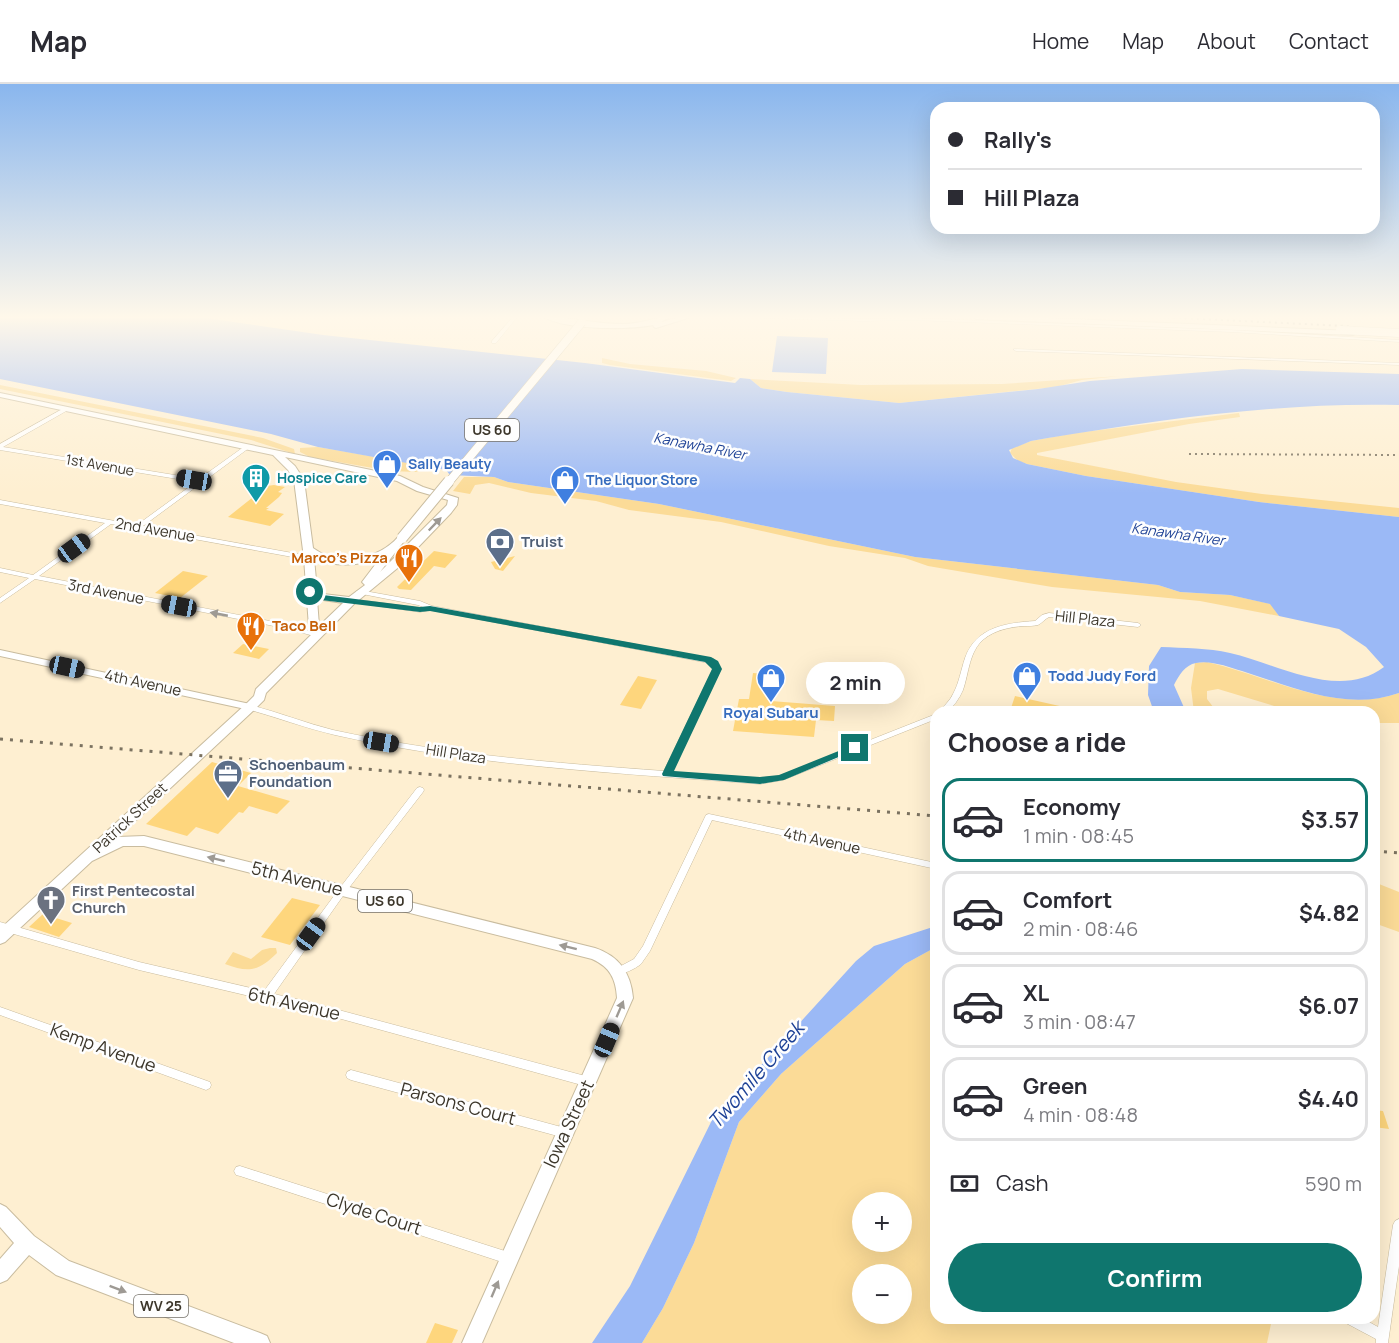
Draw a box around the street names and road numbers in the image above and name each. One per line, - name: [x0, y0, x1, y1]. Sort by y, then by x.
- road number: US 60: [465, 419, 519, 441]
- street label: 1st Avenue: [64, 449, 136, 480]
- street label: 2nd Avenue: [114, 512, 197, 547]
- street label: 3rd Avenue: [66, 574, 146, 609]
- street label: Hill Plaza: [1054, 605, 1116, 632]
- street label: 4th Avenue: [103, 664, 184, 701]
- street label: Hill Plaza: [425, 738, 488, 769]
- street label: Patrick Street: [88, 778, 171, 858]
- street label: 4th Avenue: [782, 822, 863, 859]
- street label: 5th Avenue: [249, 855, 346, 901]
- road number: US 60: [358, 890, 412, 912]
- street label: 6th Avenue: [246, 981, 343, 1025]
- street label: Kemp Avenue: [47, 1017, 160, 1077]
- street label: Parsons Court: [398, 1076, 519, 1130]
- street label: Iowa Street: [537, 1076, 599, 1171]
- street label: Clyde Court: [324, 1186, 425, 1240]
- road number: WV 25: [134, 1295, 188, 1317]

